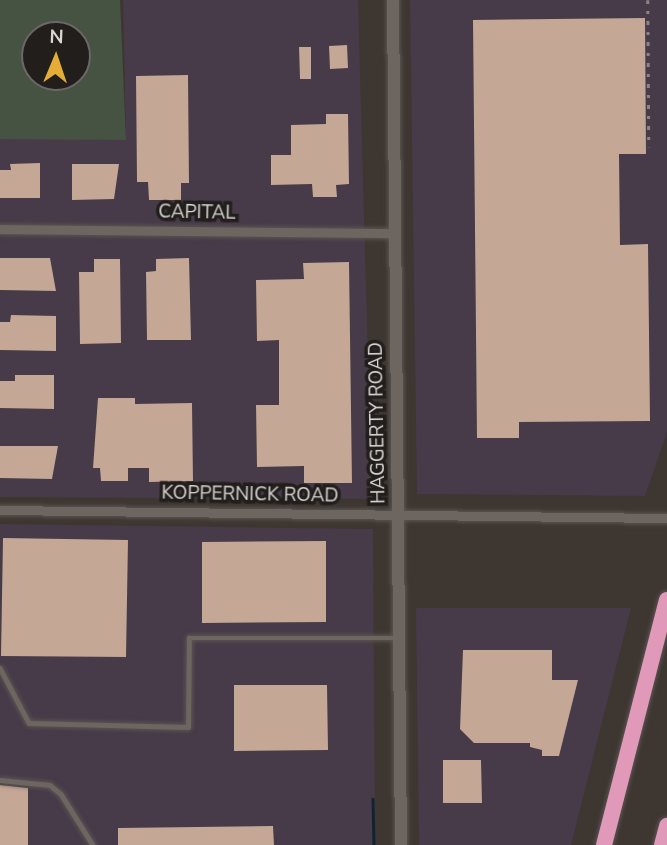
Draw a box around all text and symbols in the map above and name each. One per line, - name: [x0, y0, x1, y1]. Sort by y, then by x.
- north arrow: [21, 21, 91, 91]
- text: N: [49, 24, 64, 50]
- street label: CAPITAL: [158, 201, 236, 225]
- street label: HAGGERTY ROAD: [365, 342, 391, 504]
- street label: KOPPERNICK ROAD: [161, 482, 339, 508]

